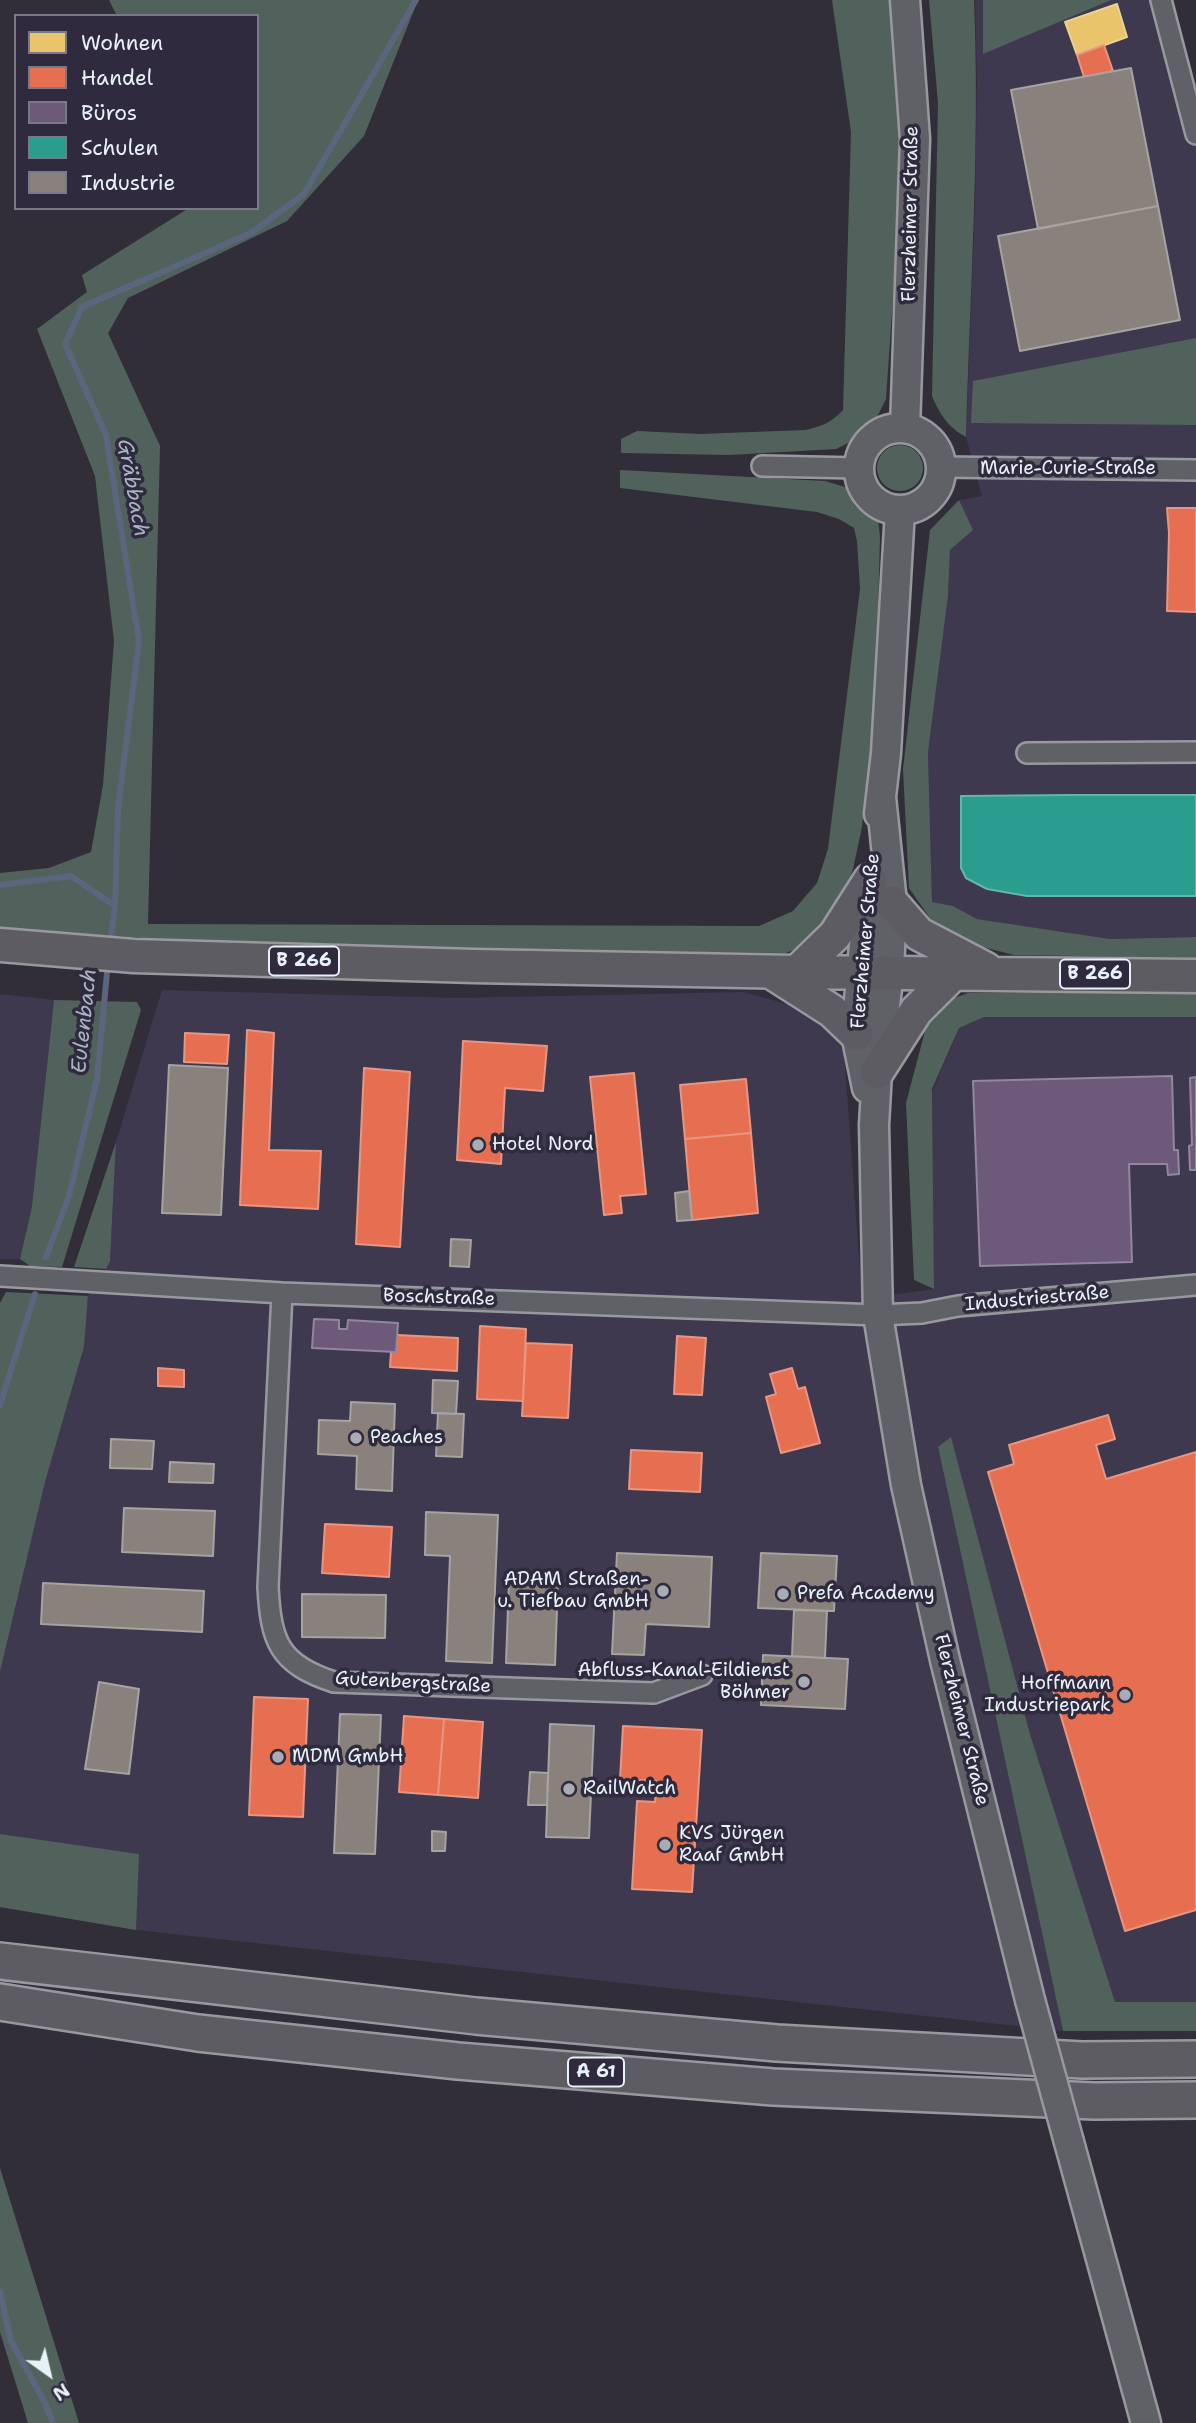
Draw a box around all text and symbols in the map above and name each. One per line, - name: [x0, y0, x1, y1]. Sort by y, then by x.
- legend: [14, 14, 259, 210]
- text: Wohnen: [81, 29, 163, 57]
- text: Handel: [81, 64, 153, 92]
- text: Büros: [81, 99, 137, 127]
- street label: Flerzheimer Straße: [898, 126, 924, 302]
- text: Schulen: [81, 134, 158, 162]
- text: Industrie: [81, 169, 175, 197]
- water label: Gräbbach: [111, 437, 153, 539]
- street label: Marie-Curie-Straße: [980, 458, 1156, 480]
- street label: Flerzheimer Straße: [847, 852, 885, 1030]
- road number: B 266: [269, 946, 339, 976]
- road number: B 266: [1060, 959, 1130, 988]
- water label: Eulenbach: [67, 967, 103, 1075]
- place label: Hotel Nord: [492, 1134, 593, 1156]
- marker: Hotel Nord: [470, 1137, 486, 1153]
- street label: Industriestraße: [964, 1281, 1110, 1317]
- street label: Boschstraße: [383, 1285, 495, 1311]
- place label: Peaches: [370, 1427, 443, 1449]
- marker: Peaches: [348, 1430, 364, 1446]
- place label: ADAM Straßen- u. Tiefbau GmbH: [497, 1569, 649, 1613]
- marker: ADAM Straßen- u. Tiefbau GmbH: [655, 1583, 671, 1599]
- place label: Prefa Academy: [797, 1583, 935, 1605]
- marker: Prefa Academy: [775, 1586, 791, 1602]
- street label: Flerzheimer Straße: [929, 1632, 993, 1808]
- place label: Abfluss-Kanal-Eildienst Böhmer: [578, 1660, 790, 1704]
- street label: Gutenbergstraße: [334, 1668, 492, 1698]
- place label: Hoffmann Industriepark: [984, 1673, 1111, 1717]
- marker: Abfluss-Kanal-Eildienst Böhmer: [796, 1674, 812, 1690]
- marker: Hoffmann Industriepark: [1117, 1687, 1133, 1703]
- place label: MDM GmbH: [292, 1746, 403, 1768]
- marker: MDM GmbH: [270, 1749, 286, 1765]
- place label: RailWatch: [583, 1778, 676, 1800]
- marker: RailWatch: [561, 1781, 577, 1797]
- place label: KVS Jürgen Raaf GmbH: [679, 1823, 784, 1867]
- marker: KVS Jürgen Raaf GmbH: [657, 1837, 673, 1853]
- road number: A 61: [568, 2058, 624, 2086]
- north arrow: [14, 2339, 84, 2409]
- text: N: [48, 2377, 74, 2406]

